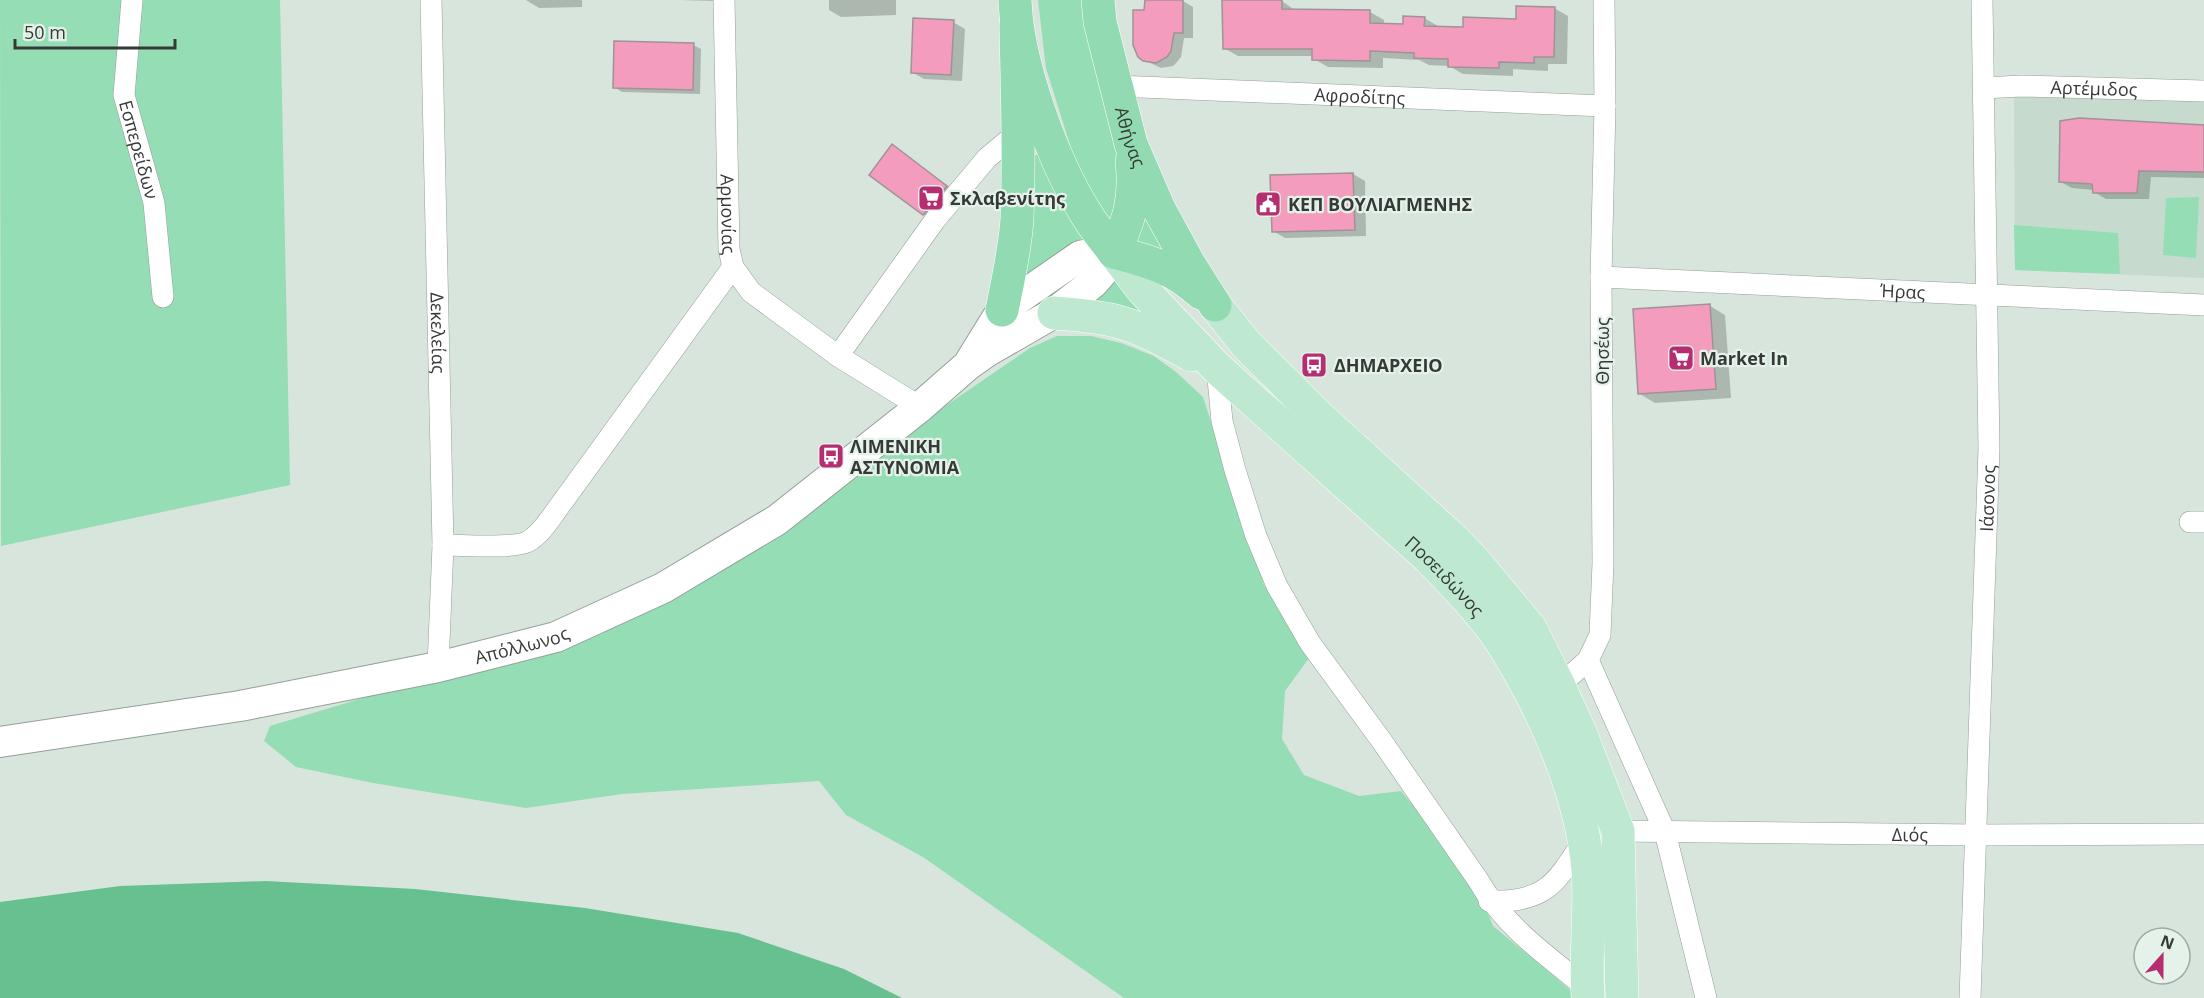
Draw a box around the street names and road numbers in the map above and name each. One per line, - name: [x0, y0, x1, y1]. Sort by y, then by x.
- street label: Αρτέμιδος: [2050, 75, 2138, 101]
- street label: Αφροδίτης: [1314, 82, 1406, 110]
- street label: Εσπερείδων: [114, 98, 164, 202]
- street label: Αθήνας: [1110, 104, 1152, 171]
- street label: Αρμονίας: [715, 174, 742, 257]
- street label: Ήρας: [1879, 278, 1926, 304]
- street label: Δεκελείας: [425, 292, 451, 374]
- street label: Θησέως: [1590, 317, 1614, 385]
- street label: Ιάσονος: [1974, 464, 2000, 532]
- street label: Ποσειδώνος: [1400, 530, 1490, 622]
- street label: Απόλλωνος: [472, 621, 573, 669]
- street label: Διός: [1892, 822, 1928, 846]

